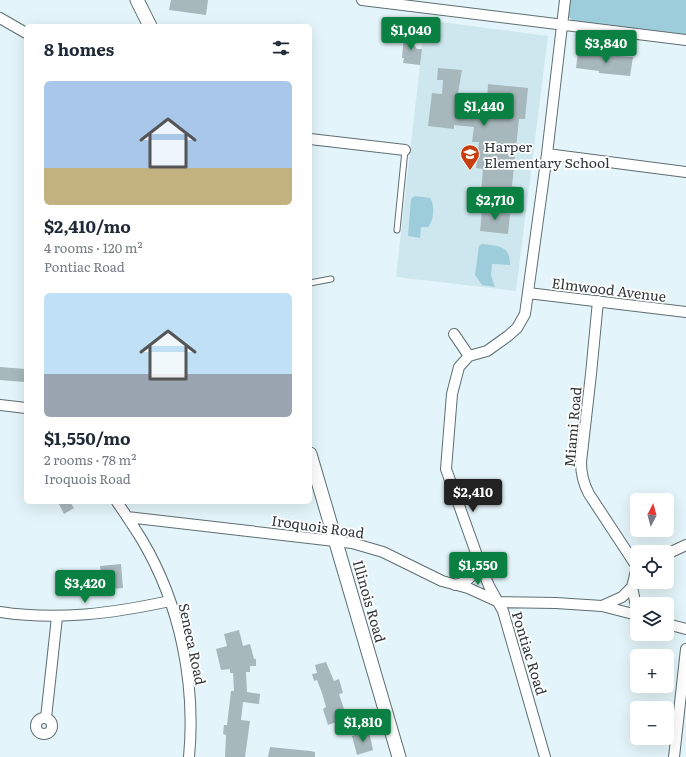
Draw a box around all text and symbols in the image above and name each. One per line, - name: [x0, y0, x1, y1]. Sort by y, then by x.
- pin: $1,040: [378, 17, 444, 51]
- text: $1,040: [390, 20, 432, 39]
- pin: $3,840: [573, 30, 639, 64]
- text: $3,840: [585, 33, 627, 52]
- text: 8 homes: [44, 36, 114, 61]
- icon: filters: [270, 37, 292, 59]
- pin: $1,440: [451, 93, 517, 127]
- text: $1,440: [464, 96, 504, 115]
- icon: home: [132, 107, 204, 179]
- place label: Harper Elementary School: [484, 136, 610, 172]
- school or university icon: Harper Elementary School: [459, 143, 481, 171]
- pin: $2,710: [462, 187, 528, 221]
- text: $2,710: [476, 190, 514, 209]
- text: $2,410/mo: [44, 213, 131, 238]
- text: 4 rooms · 120 m²: [44, 238, 143, 257]
- text: Pontiac Road: [44, 257, 125, 276]
- street label: Elmwood Avenue: [551, 272, 667, 306]
- icon: home: [132, 319, 204, 391]
- street label: Miami Road: [559, 385, 586, 468]
- text: $1,550/mo: [44, 425, 131, 450]
- text: 2 rooms · 78 m²: [44, 450, 136, 469]
- text: Iroquois Road: [44, 469, 131, 488]
- pin: $2,410: [440, 479, 506, 513]
- text: $2,410: [453, 482, 493, 501]
- north arrow: [630, 493, 674, 537]
- map controls: [630, 493, 674, 745]
- street label: Iroquois Road: [270, 510, 366, 542]
- button: locate: [630, 545, 674, 589]
- pin: $1,550: [445, 552, 511, 586]
- text: $1,550: [458, 555, 498, 574]
- street label: Illinois Road: [349, 557, 391, 645]
- pin: $3,420: [52, 570, 118, 604]
- text: $3,420: [64, 573, 106, 592]
- button: layers: [630, 597, 674, 641]
- street label: Seneca Road: [175, 601, 212, 687]
- street label: Pontiac Road: [508, 609, 552, 698]
- button: +: [630, 649, 674, 693]
- button: −: [630, 701, 674, 745]
- pin: $1,810: [330, 709, 396, 743]
- text: $1,810: [344, 712, 382, 731]

